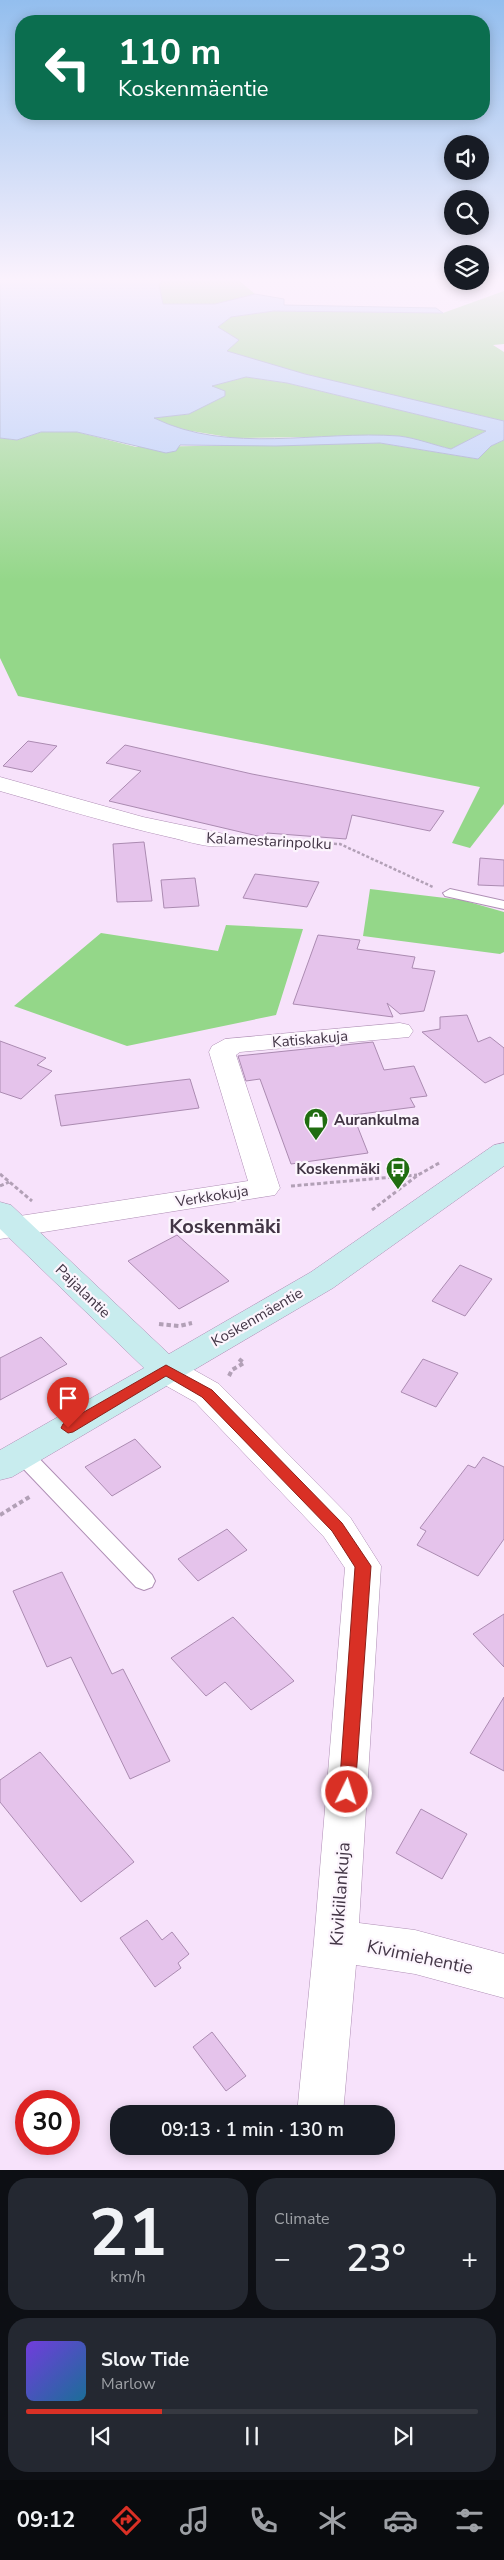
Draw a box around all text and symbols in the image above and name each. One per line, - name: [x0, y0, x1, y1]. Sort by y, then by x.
- text: 110 m: [118, 29, 221, 76]
- icon: left: [35, 35, 100, 100]
- text: Koskenmäentie: [118, 74, 268, 104]
- map controls: [444, 135, 489, 290]
- button: sound: [444, 135, 489, 180]
- button: search: [444, 190, 489, 235]
- button: layers: [444, 245, 489, 290]
- street label: Kalamestarinpolku: [206, 828, 332, 854]
- street label: Katiskakuja: [271, 1026, 349, 1052]
- shop icon: Aurankulma: [303, 1107, 329, 1141]
- place label: Aurankulma: [334, 1110, 420, 1130]
- bus stop icon: Koskenmäki: [385, 1156, 411, 1190]
- place label: Koskenmäki: [296, 1159, 380, 1179]
- street label: Verkkokuja: [173, 1180, 250, 1212]
- district label: Koskenmäki: [169, 1213, 281, 1240]
- street label: Paijalantie: [51, 1260, 115, 1322]
- street label: Koskenmäentie: [208, 1283, 306, 1351]
- pin: [47, 1377, 89, 1428]
- icon: arrive: [54, 1384, 82, 1412]
- position arrow: [320, 1765, 372, 1817]
- street label: Kivikiilankuja: [324, 1841, 356, 1947]
- street label: Kivimiehentie: [365, 1934, 475, 1980]
- speed limit sign: 30: [15, 2090, 80, 2155]
- text: 09:13 · 1 min · 130 m: [161, 2117, 344, 2143]
- text: 21: [89, 2189, 167, 2278]
- text: Climate: [274, 2208, 329, 2230]
- text: 23°: [346, 2233, 406, 2284]
- text: −: [274, 2240, 291, 2278]
- text: +: [461, 2240, 478, 2278]
- text: km/h: [110, 2266, 146, 2288]
- text: Slow Tide: [101, 2347, 189, 2373]
- text: Marlow: [101, 2373, 156, 2395]
- icon: previous: [87, 2422, 115, 2450]
- icon: pause: [238, 2422, 266, 2450]
- icon: next: [389, 2422, 417, 2450]
- icon: directions: [109, 2503, 144, 2538]
- icon: music: [177, 2503, 212, 2538]
- icon: phone: [246, 2503, 281, 2538]
- icon: climate: [315, 2503, 350, 2538]
- icon: car: [383, 2503, 418, 2538]
- icon: filters: [452, 2503, 487, 2538]
- text: 09:12: [17, 2505, 75, 2535]

